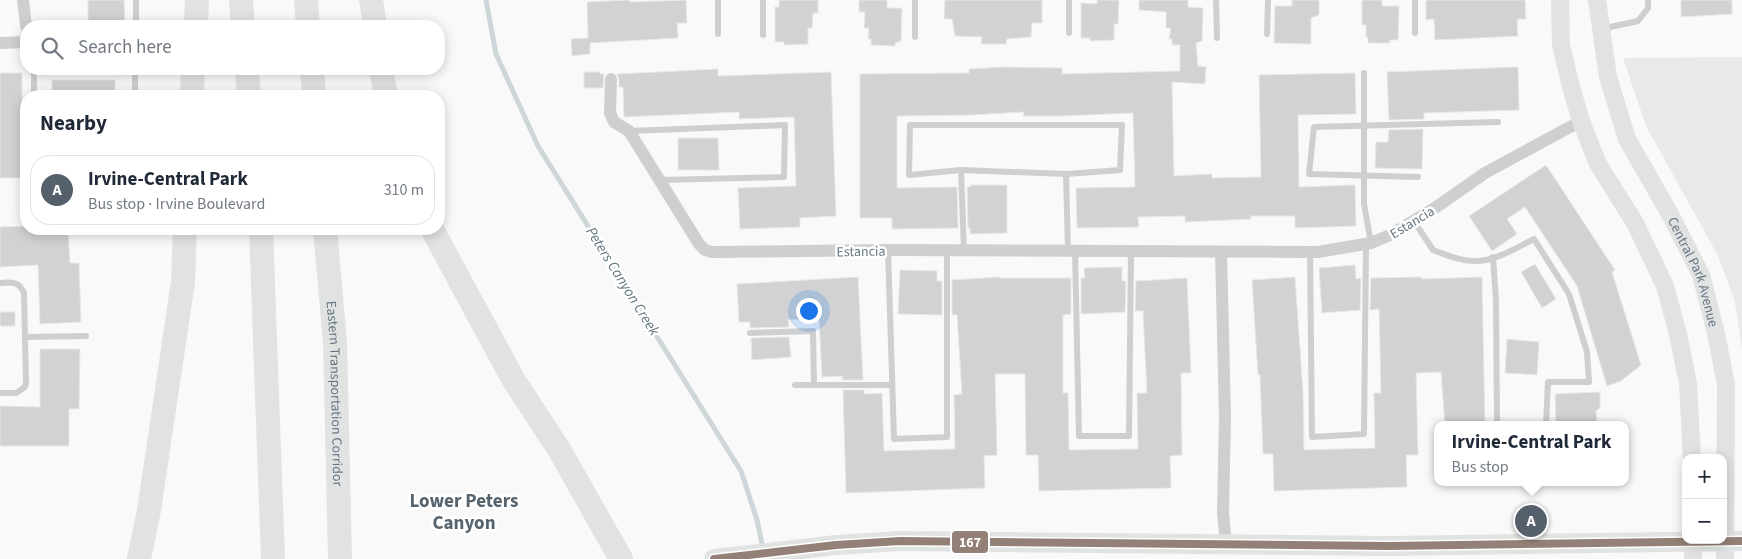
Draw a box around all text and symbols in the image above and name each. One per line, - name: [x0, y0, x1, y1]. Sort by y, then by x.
- search box: [20, 20, 445, 75]
- icon: search: [38, 34, 66, 62]
- text: Search here: [78, 34, 172, 61]
- text: Nearby: [40, 108, 107, 138]
- text: Irvine-Central Park: [88, 166, 248, 193]
- text: A: [52, 179, 62, 201]
- text: 310 m: [384, 179, 424, 201]
- text: Bus stop · Irvine Boulevard: [88, 193, 265, 215]
- street label: Estancia: [1386, 202, 1439, 244]
- street label: Central Park Avenue: [1662, 214, 1723, 329]
- water label: Peters Canyon Creek: [581, 223, 665, 341]
- street label: Estancia: [836, 242, 886, 262]
- your location: [796, 298, 822, 324]
- street label: Eastern Transportation Corridor: [320, 300, 347, 487]
- popup: [1434, 421, 1629, 486]
- text: Irvine-Central Park: [1452, 429, 1611, 456]
- map controls: [1682, 454, 1727, 544]
- button: +: [1682, 454, 1727, 499]
- text: Bus stop: [1452, 456, 1509, 478]
- district label: Lower Peters Canyon: [410, 488, 518, 537]
- button: −: [1682, 499, 1727, 544]
- pin: A: [1515, 502, 1547, 540]
- line badge: 167: [951, 530, 989, 554]
- text: 167: [959, 533, 981, 553]

